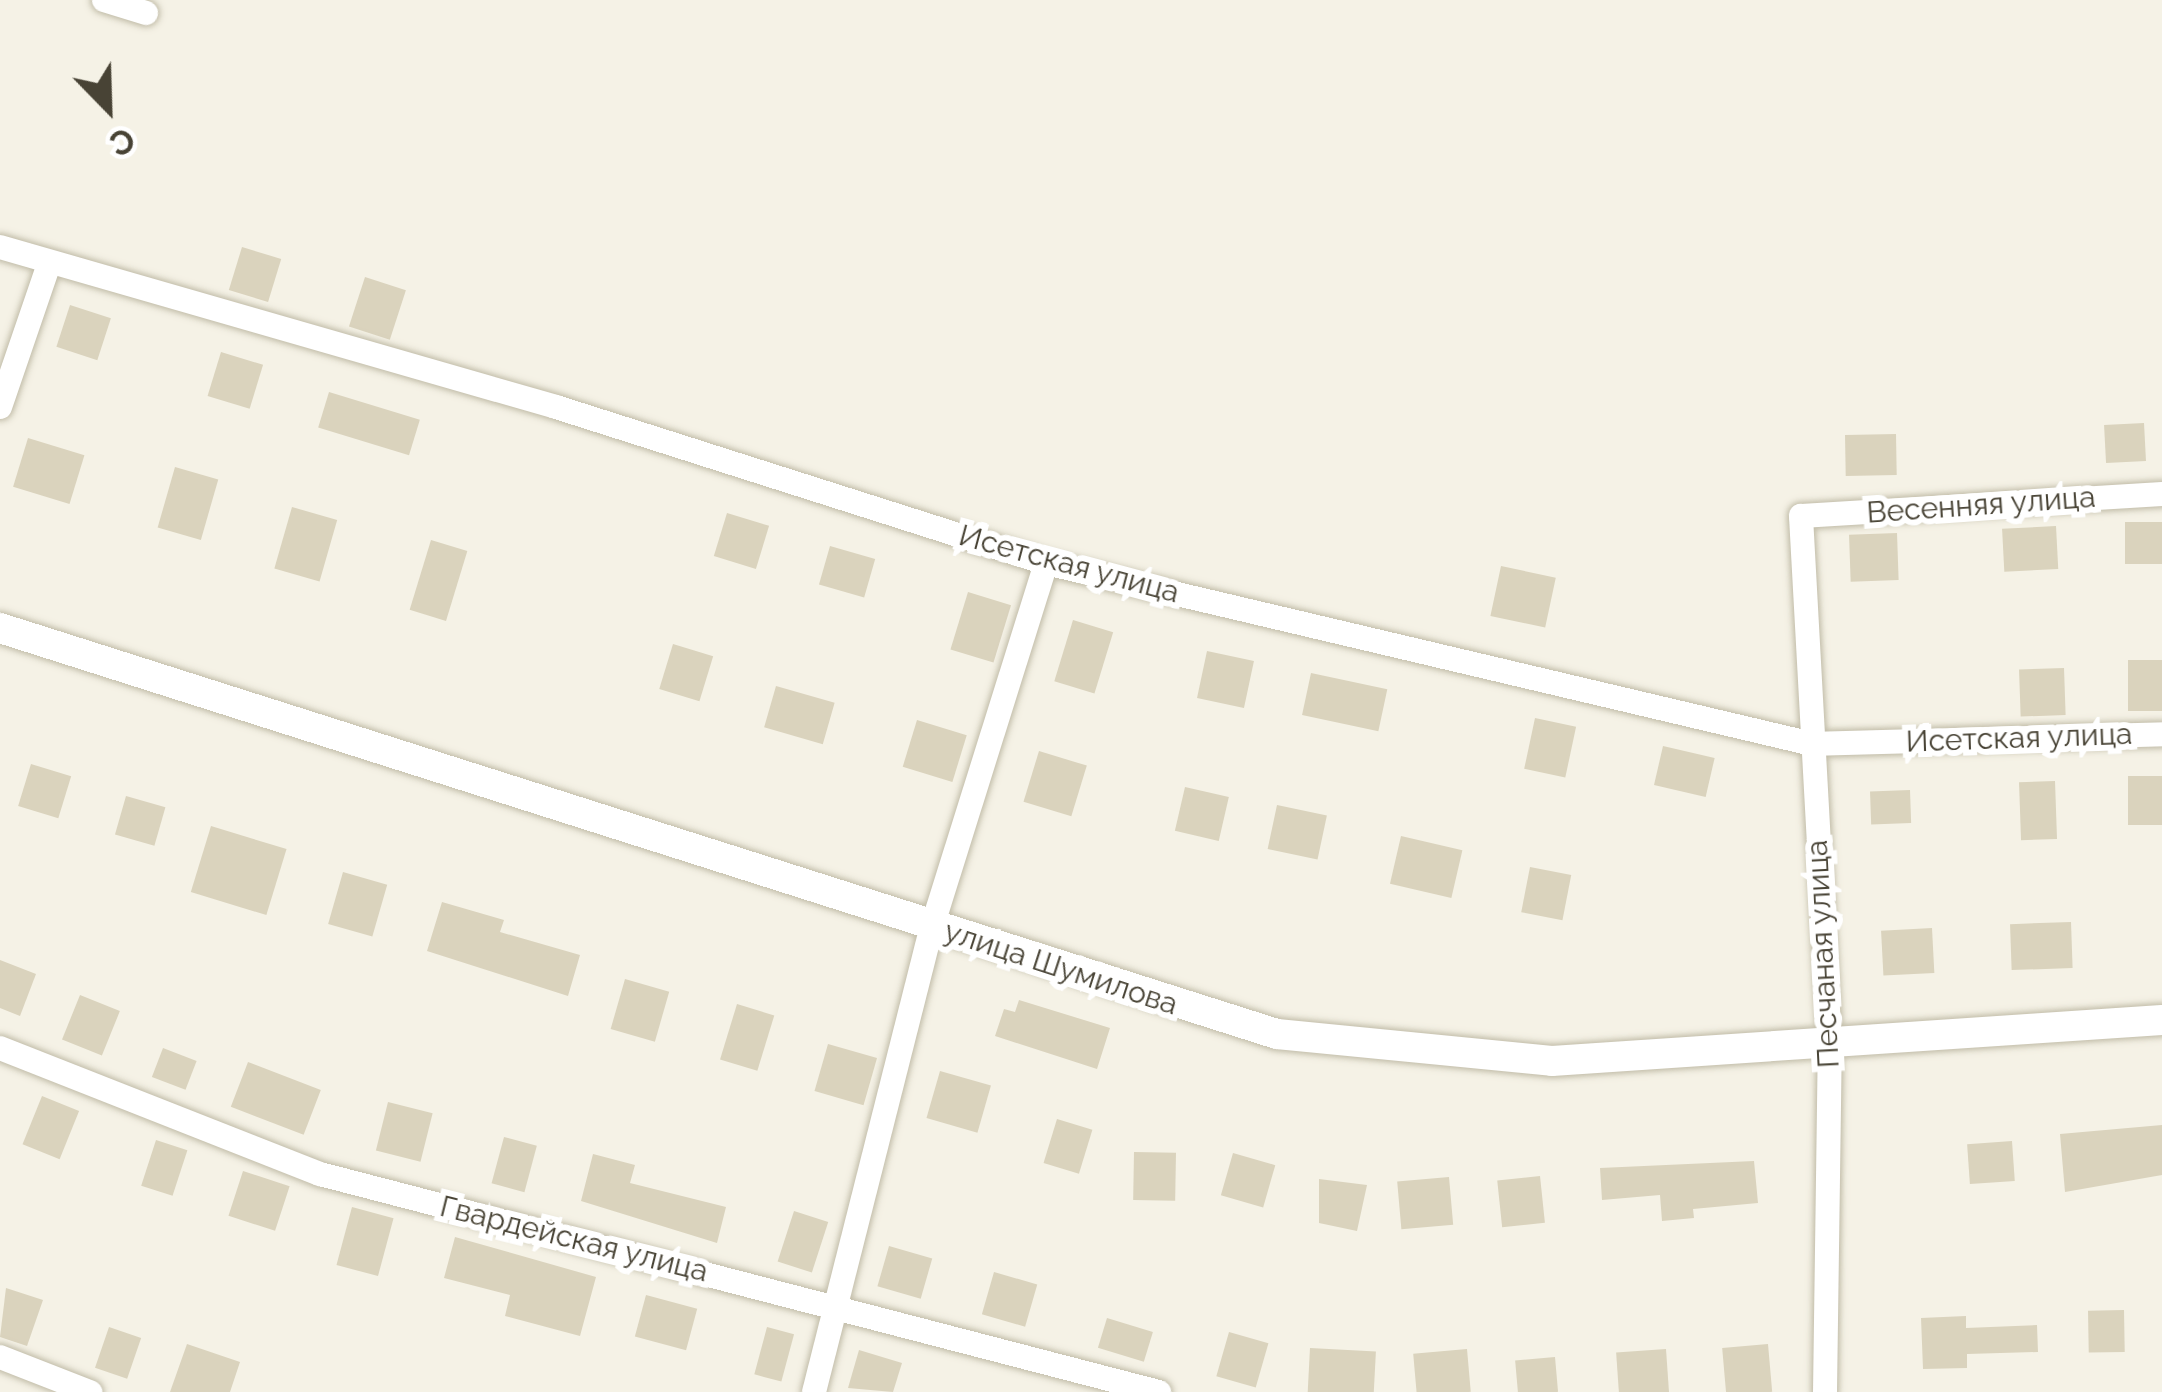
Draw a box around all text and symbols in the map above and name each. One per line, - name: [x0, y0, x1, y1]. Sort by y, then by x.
- north arrow: [48, 48, 168, 168]
- text: С: [104, 119, 140, 164]
- street label: Весенняя улица: [1865, 479, 2097, 531]
- street label: Исетская улица: [954, 517, 1184, 611]
- street label: Исетская улица: [1905, 716, 2133, 760]
- street label: Песчаная улица: [1799, 839, 1847, 1069]
- street label: улица Шумилова: [940, 913, 1182, 1023]
- street label: Гвардейская улица: [436, 1188, 712, 1290]

